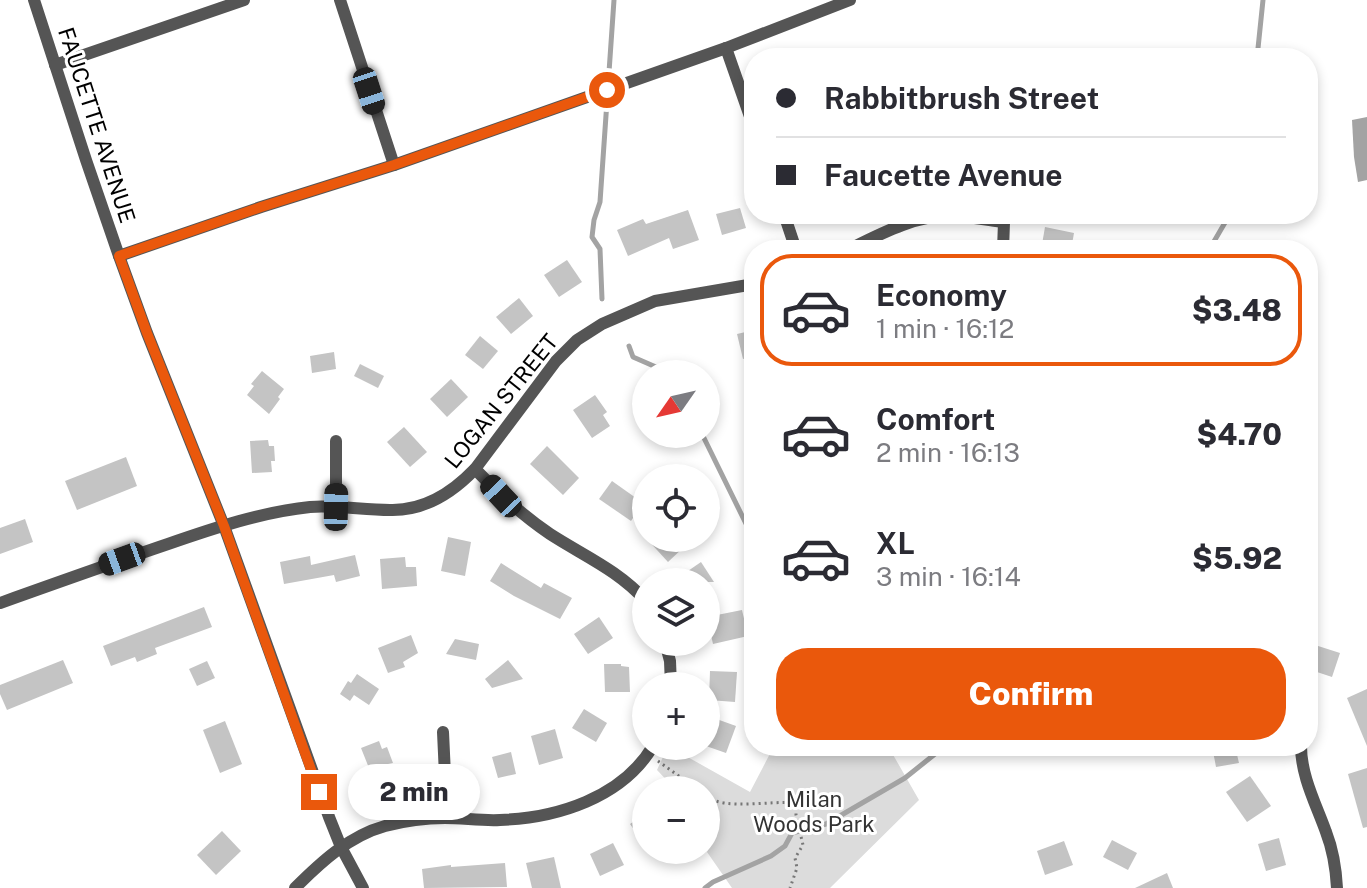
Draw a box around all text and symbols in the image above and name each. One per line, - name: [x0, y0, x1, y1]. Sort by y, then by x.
- street label: FAUCETTE AVENUE: [53, 24, 141, 226]
- car: [350, 64, 388, 118]
- route start: [589, 72, 625, 108]
- text: Rabbitbrush Street: [824, 80, 1099, 116]
- text: Faucette Avenue: [824, 157, 1063, 193]
- icon: car: [780, 274, 852, 346]
- text: Economy: [876, 277, 1007, 313]
- text: $3.48: [1192, 292, 1282, 328]
- text: 1 min · 16:12: [876, 313, 1014, 344]
- street label: LOGAN STREET: [439, 329, 563, 473]
- north arrow: [632, 360, 720, 448]
- map controls: [632, 360, 720, 864]
- icon: car: [780, 398, 852, 470]
- text: Comfort: [876, 401, 995, 437]
- text: $4.70: [1197, 416, 1282, 452]
- text: 2 min · 16:13: [876, 437, 1020, 468]
- button: locate: [632, 464, 720, 552]
- car: [476, 470, 526, 522]
- car: [324, 483, 348, 531]
- icon: car: [780, 522, 852, 594]
- text: XL: [876, 525, 915, 561]
- car: [95, 540, 149, 578]
- text: $5.92: [1192, 540, 1282, 576]
- text: 3 min · 16:14: [876, 561, 1021, 592]
- button: layers: [632, 568, 720, 656]
- button: Confirm: [776, 648, 1286, 740]
- button: +: [632, 672, 720, 760]
- callout: 2 min: [347, 764, 479, 820]
- route end: [301, 774, 337, 810]
- text: 2 min: [379, 776, 449, 807]
- button: −: [632, 776, 720, 864]
- park label: Milan Woods Park: [753, 786, 875, 837]

